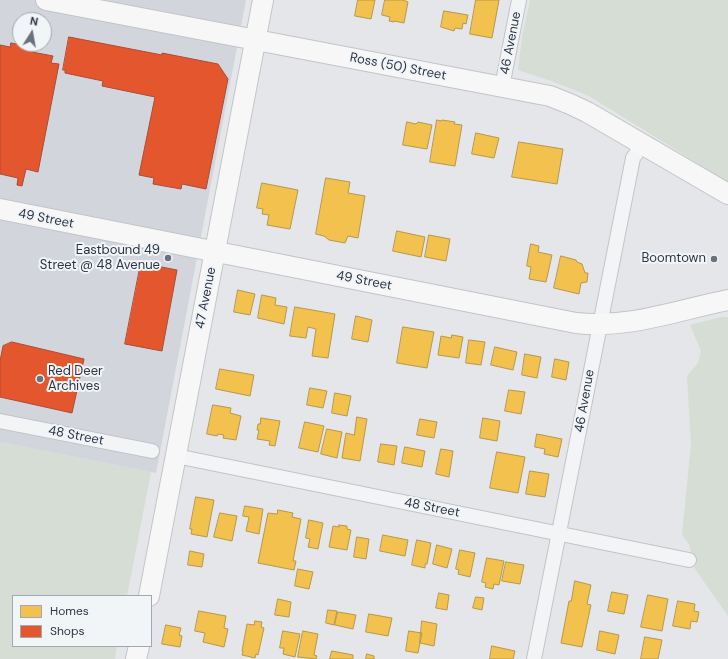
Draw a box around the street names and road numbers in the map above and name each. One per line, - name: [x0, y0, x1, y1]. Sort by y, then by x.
- street label: 46 Avenue: [497, 10, 525, 76]
- street label: Ross (50) Street: [348, 50, 448, 84]
- street label: 49 Street: [17, 206, 75, 232]
- street label: 47 Avenue: [192, 266, 220, 330]
- street label: 49 Street: [335, 268, 393, 294]
- street label: 46 Avenue: [572, 368, 598, 434]
- street label: 48 Street: [47, 423, 105, 449]
- street label: 48 Street: [403, 495, 461, 521]

